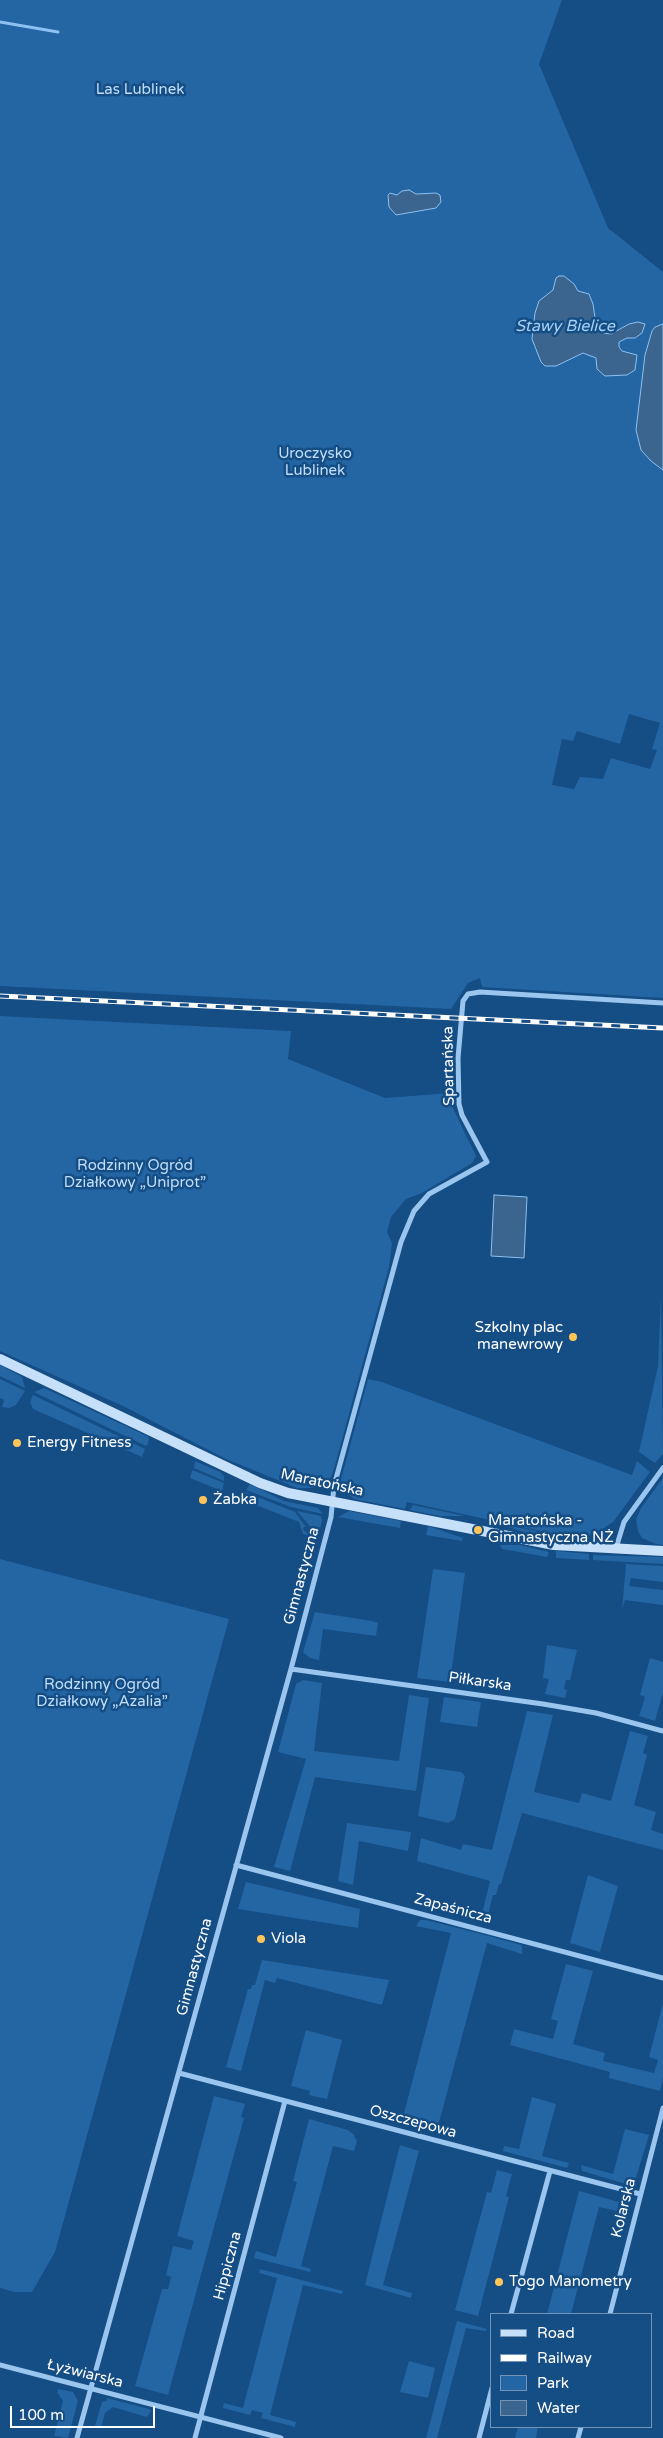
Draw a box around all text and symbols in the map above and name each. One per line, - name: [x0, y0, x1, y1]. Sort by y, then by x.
- park label: Las Lublinek: [96, 81, 184, 99]
- water label: Stawy Bielice: [515, 317, 615, 337]
- park label: Uroczysko Lublinek: [278, 445, 352, 480]
- street label: Spartańska: [439, 1026, 459, 1106]
- park label: Rodzinny Ogród Działkowy „Uniprot”: [64, 1157, 206, 1192]
- place label: Szkolny plac manewrowy: [475, 1319, 563, 1354]
- marker: Szkolny plac manewrowy: [567, 1331, 579, 1343]
- place label: Energy Fitness: [27, 1434, 131, 1452]
- marker: Energy Fitness: [11, 1437, 23, 1449]
- street label: Maratońska: [279, 1465, 365, 1501]
- place label: Żabka: [213, 1491, 257, 1509]
- marker: Żabka: [197, 1494, 209, 1506]
- place label: Maratońska - Gimnastyczna NŻ: [488, 1512, 614, 1547]
- marker: Maratońska - Gimnastyczna NŻ: [472, 1524, 484, 1536]
- street label: Gimnastyczna: [280, 1525, 324, 1627]
- street label: Piłkarska: [447, 1669, 513, 1695]
- park label: Rodzinny Ogród Działkowy „Azalia”: [36, 1676, 168, 1711]
- street label: Zapaśnicza: [412, 1890, 494, 1928]
- street label: Gimnastyczna: [173, 1916, 217, 2018]
- place label: Viola: [271, 1930, 306, 1948]
- marker: Viola: [255, 1933, 267, 1945]
- street label: Oszczepowa: [367, 2102, 459, 2142]
- street label: Kolarska: [608, 2176, 640, 2240]
- street label: Hippiczna: [210, 2230, 246, 2302]
- place label: Togo Manometry: [509, 2273, 632, 2291]
- marker: Togo Manometry: [493, 2276, 505, 2288]
- legend: [490, 2313, 653, 2428]
- text: Road: [537, 2324, 575, 2342]
- text: Railway: [537, 2349, 592, 2367]
- street label: Łyżwiarska: [45, 2356, 125, 2392]
- text: Park: [537, 2374, 569, 2392]
- scale bar: [12, 2396, 158, 2428]
- text: Water: [537, 2399, 580, 2417]
- text: 100 m: [18, 2406, 64, 2424]

